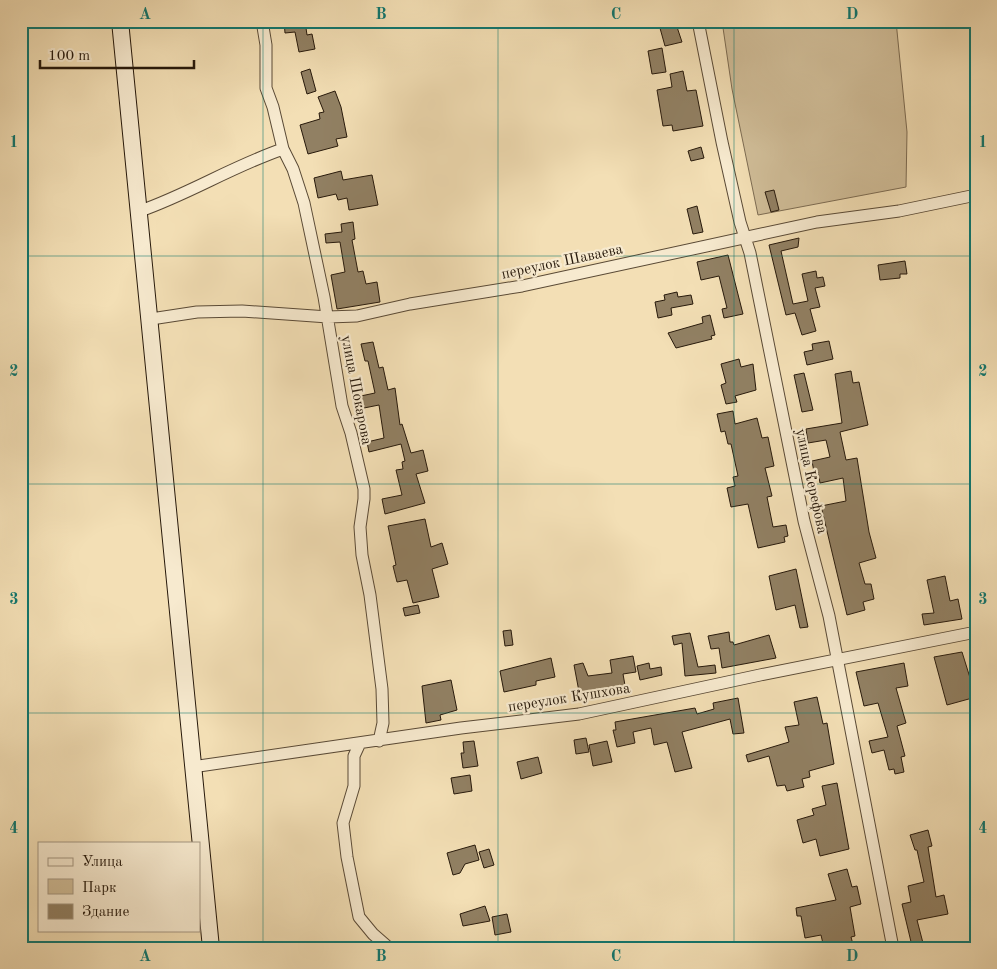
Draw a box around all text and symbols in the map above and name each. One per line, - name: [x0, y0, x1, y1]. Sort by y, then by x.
- text: A: [139, 7, 151, 23]
- text: B: [375, 7, 387, 23]
- text: C: [611, 7, 621, 23]
- text: D: [846, 7, 858, 23]
- scale bar: [40, 38, 194, 70]
- text: 100 m: [48, 49, 90, 64]
- text: 1: [9, 135, 19, 151]
- text: 1: [978, 135, 988, 151]
- street label: переулок Шаваева: [500, 242, 625, 283]
- street label: улица Шокарова: [338, 334, 374, 447]
- text: 2: [9, 364, 19, 380]
- text: 2: [978, 364, 988, 380]
- street label: улица Керефова: [792, 427, 829, 536]
- text: 3: [9, 592, 19, 608]
- text: 3: [978, 592, 988, 608]
- street label: переулок Кушхова: [507, 681, 632, 716]
- text: 4: [9, 821, 19, 837]
- text: 4: [978, 821, 988, 837]
- legend: [38, 842, 200, 932]
- text: Улица: [82, 855, 123, 870]
- text: Парк: [82, 881, 117, 896]
- text: Здание: [82, 905, 129, 920]
- text: A: [139, 949, 151, 965]
- text: B: [375, 949, 387, 965]
- text: C: [611, 949, 621, 965]
- text: D: [846, 949, 858, 965]

